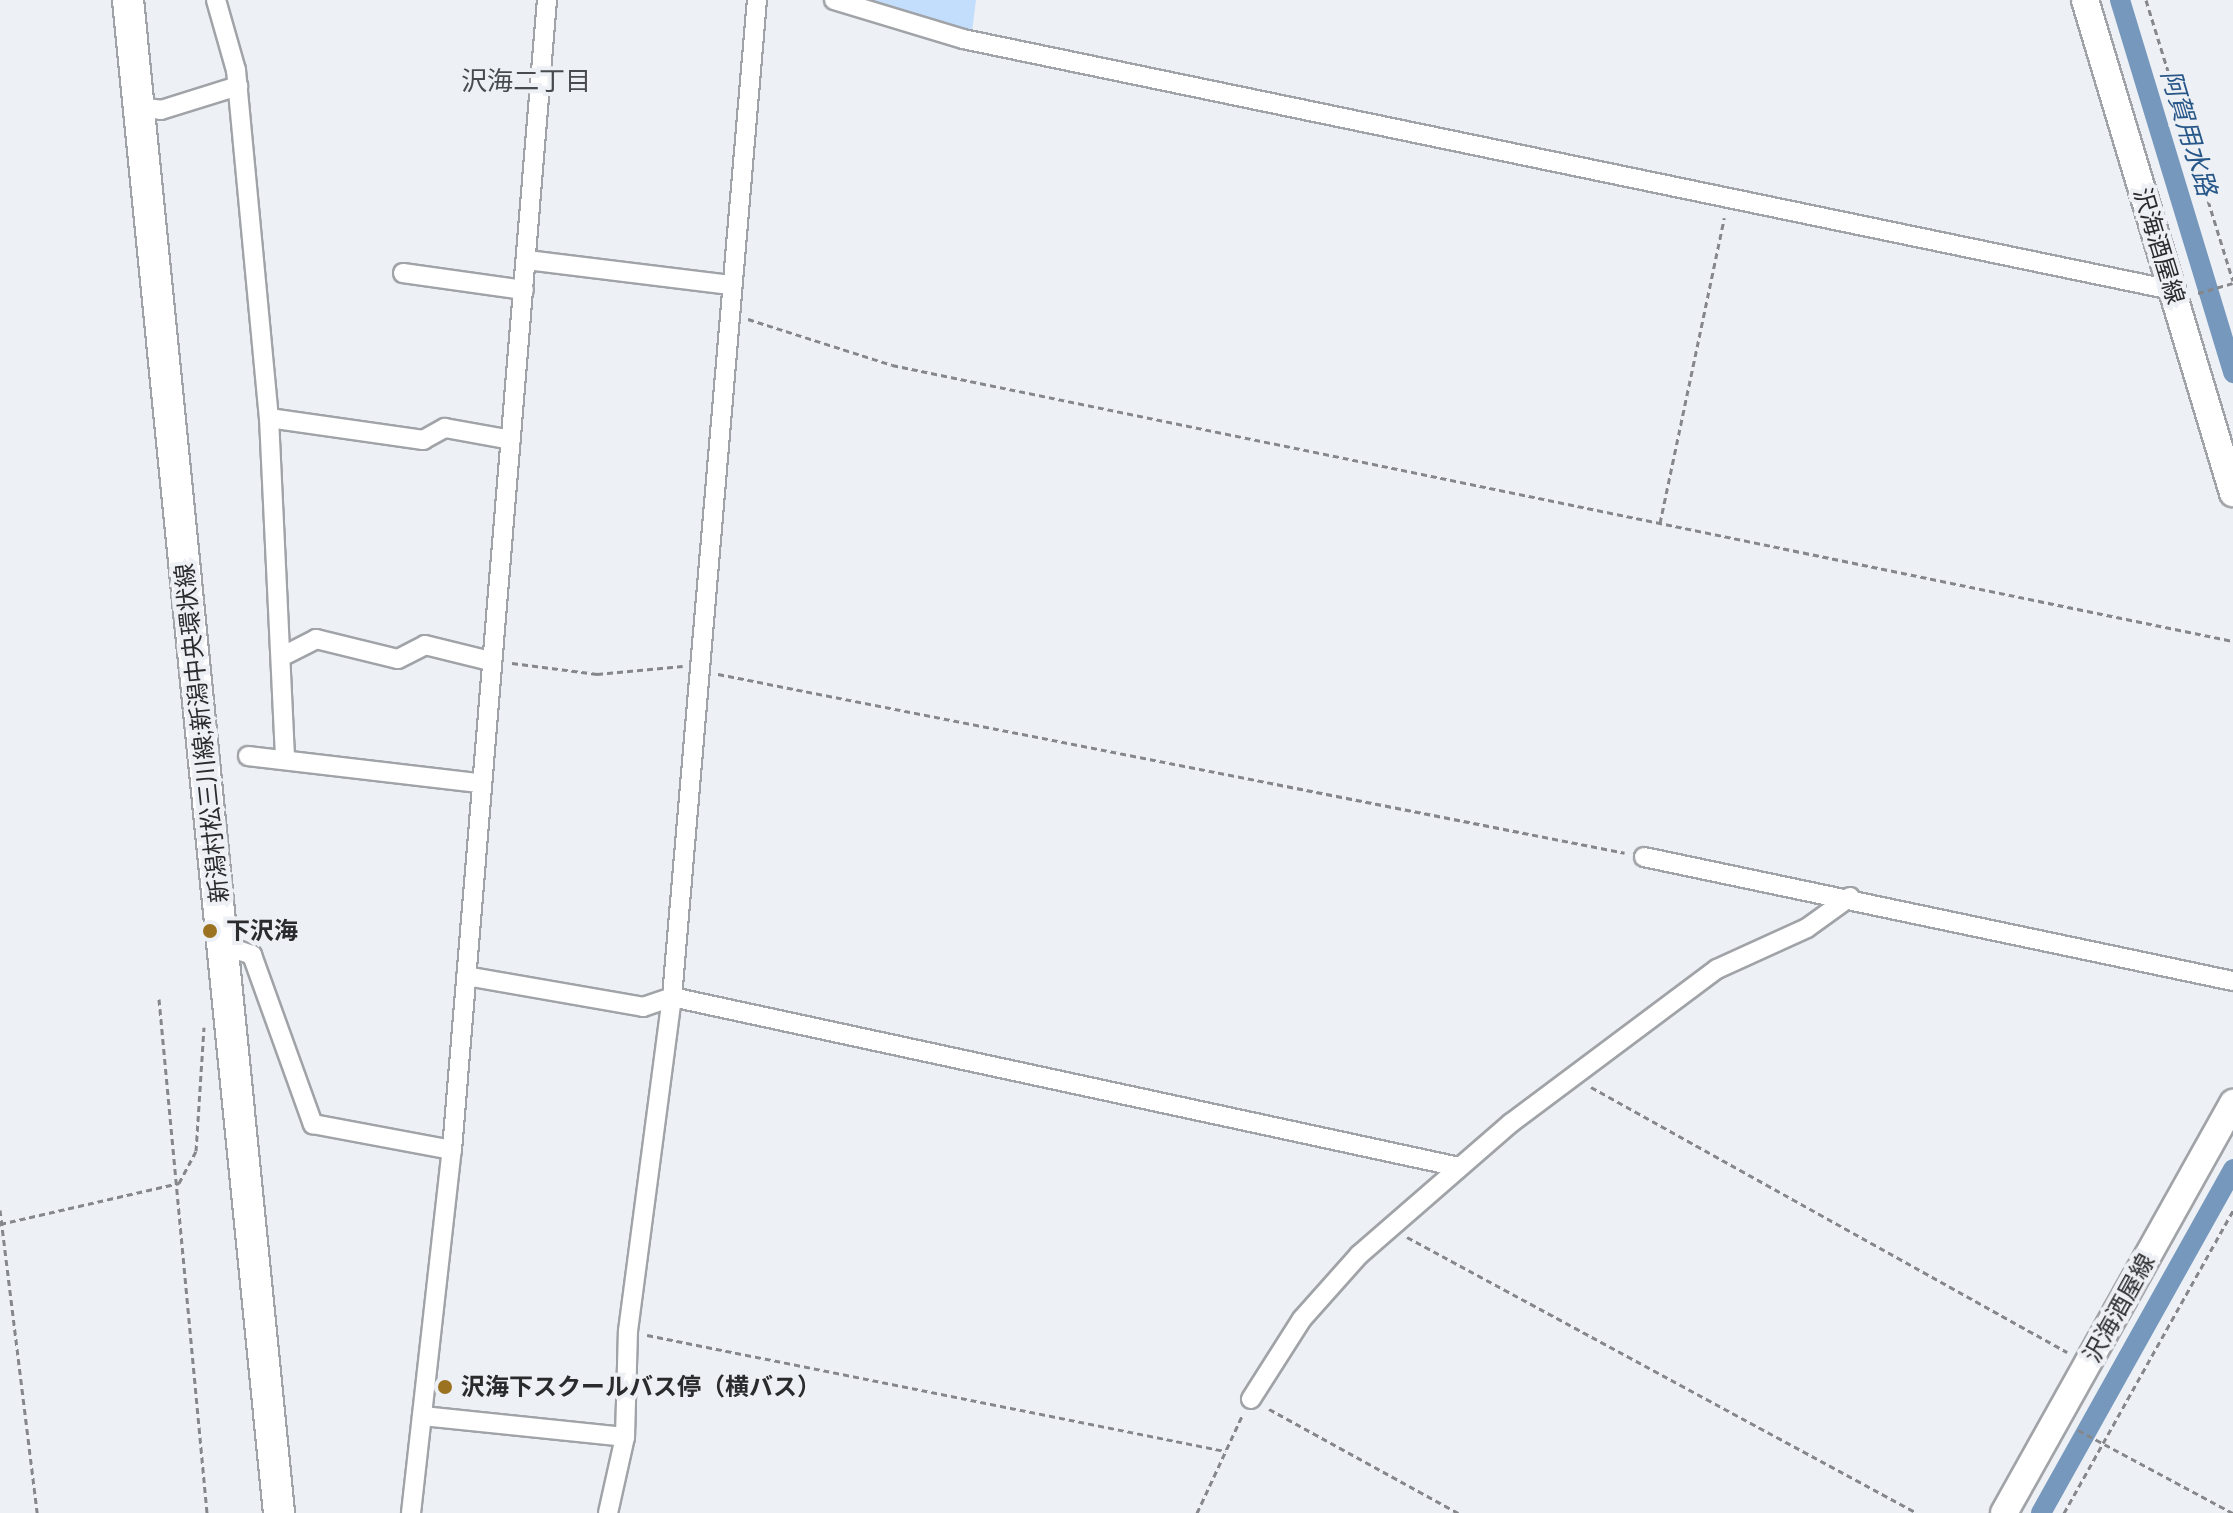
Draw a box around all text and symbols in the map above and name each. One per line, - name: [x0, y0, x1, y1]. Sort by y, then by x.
- district label: 沢海二丁目: [461, 66, 591, 98]
- water label: 阿賀用水路: [2154, 66, 2222, 200]
- street label: 沢海酒屋線: [2128, 184, 2190, 308]
- street label: 新潟村松三川線;新潟中央環状線: [170, 562, 234, 904]
- place label: 下沢海: [226, 917, 298, 945]
- marker: 下沢海: [201, 922, 219, 940]
- street label: 沢海酒屋線: [2077, 1249, 2161, 1367]
- place label: 沢海下スクールバス停（横バス）: [461, 1373, 821, 1401]
- marker: 沢海下スクールバス停（横バス）: [436, 1378, 454, 1396]

